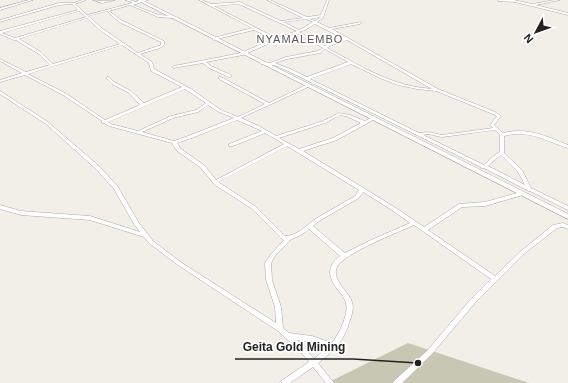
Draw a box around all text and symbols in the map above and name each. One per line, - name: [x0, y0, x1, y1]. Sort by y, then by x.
- north arrow: [516, 12, 556, 52]
- text: N: [521, 32, 536, 45]
- district label: NYAMALEMBO: [257, 33, 343, 45]
- callout: Geita Gold Mining: [235, 335, 353, 359]
- text: Geita Gold Mining: [243, 340, 345, 354]

